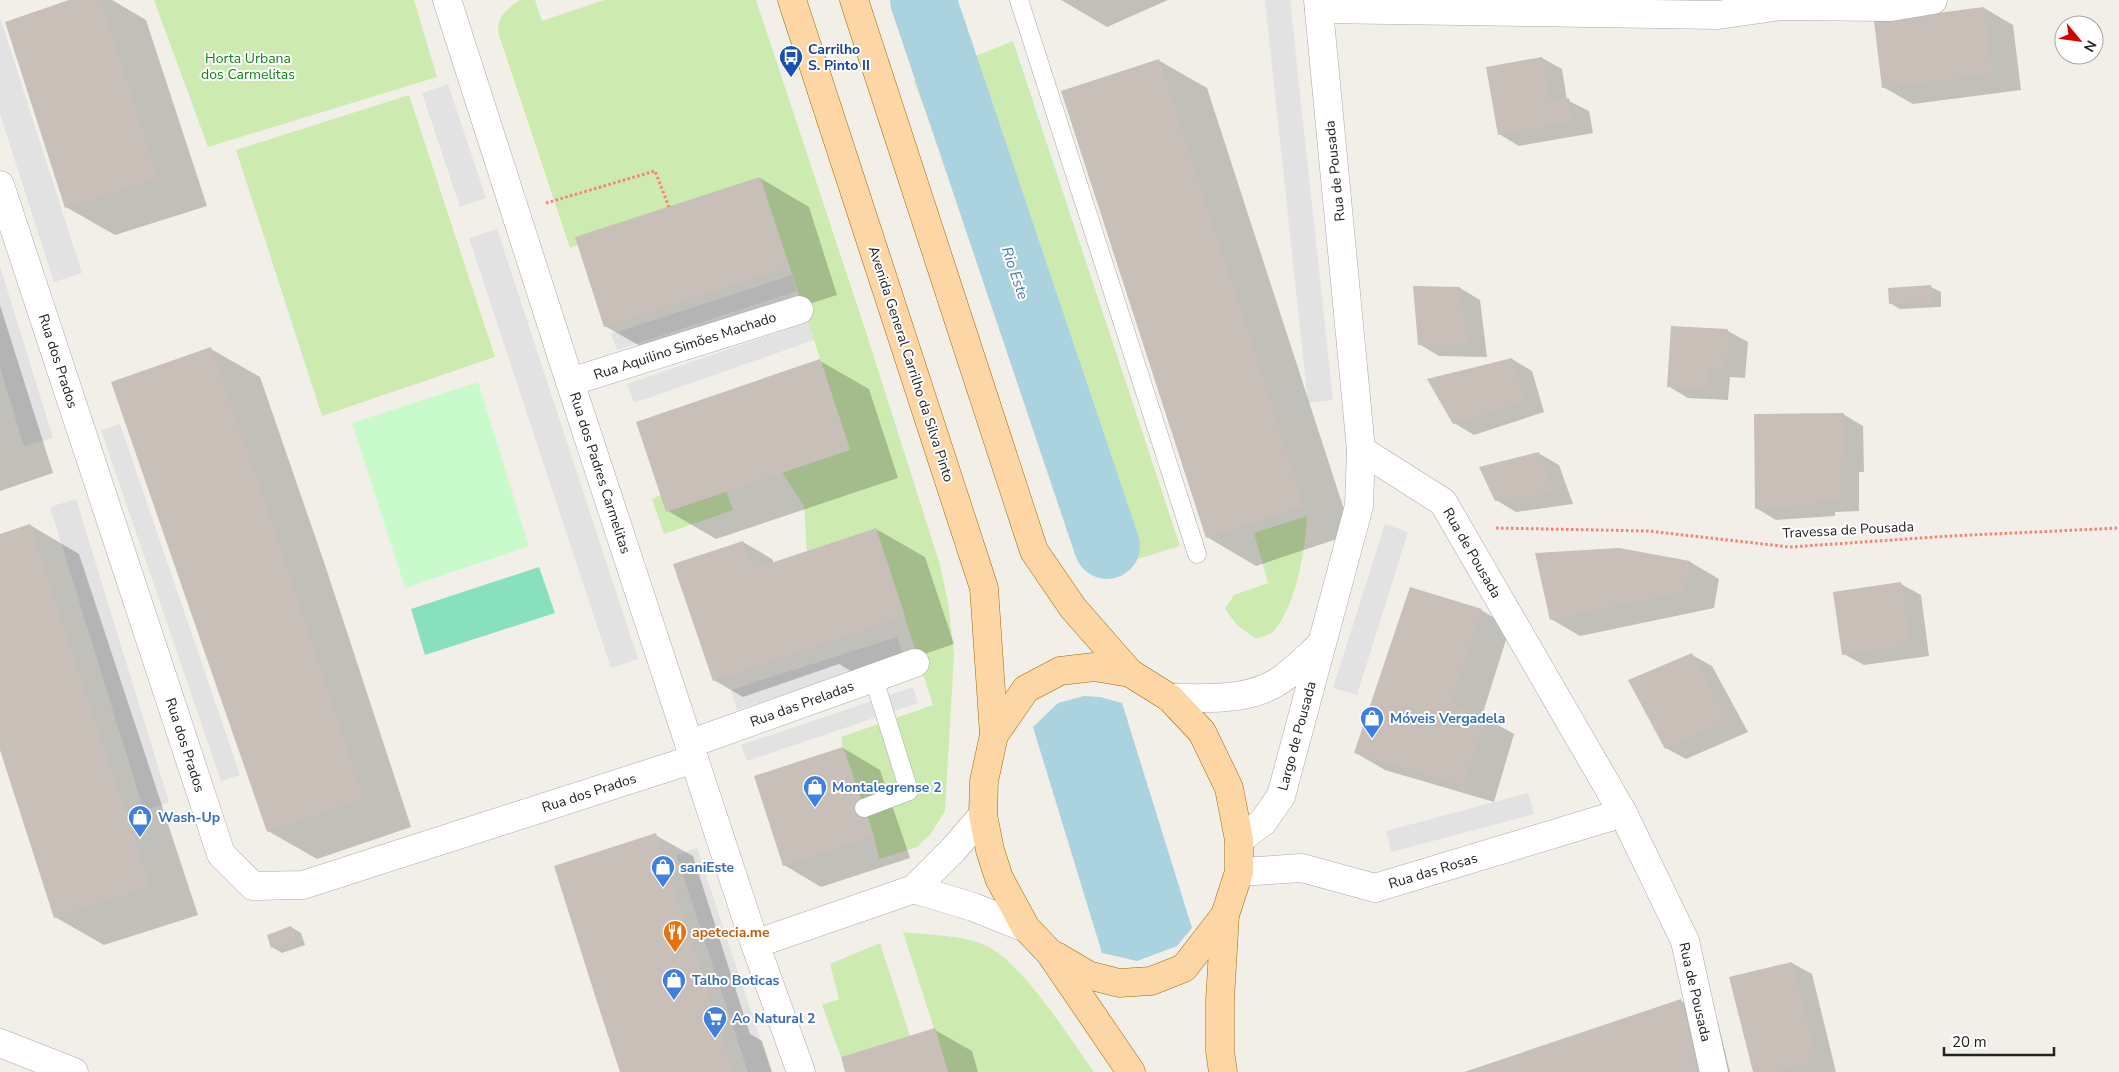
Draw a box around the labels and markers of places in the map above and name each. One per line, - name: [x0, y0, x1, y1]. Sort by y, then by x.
- place label: Carrilho S. Pinto II: [808, 40, 870, 75]
- bus stop icon: Carrilho S. Pinto II: [778, 44, 804, 78]
- shop icon: Móveis Vergadela: [1359, 705, 1385, 739]
- place label: Móveis Vergadela: [1390, 709, 1505, 728]
- shop icon: Montalegrense 2: [802, 774, 828, 808]
- place label: Montalegrense 2: [832, 778, 942, 797]
- shop icon: Wash-Up: [127, 804, 153, 838]
- place label: Wash-Up: [158, 808, 220, 827]
- shop icon: saniEste: [650, 854, 676, 888]
- place label: saniEste: [680, 858, 735, 877]
- restaurant icon: apetecia.me: [662, 919, 688, 953]
- place label: apetecia.me: [692, 923, 770, 942]
- shop icon: Talho Boticas: [661, 967, 687, 1001]
- place label: Talho Boticas: [692, 971, 780, 990]
- supermarket icon: Ao Natural 2: [702, 1005, 728, 1039]
- place label: Ao Natural 2: [732, 1009, 816, 1028]

